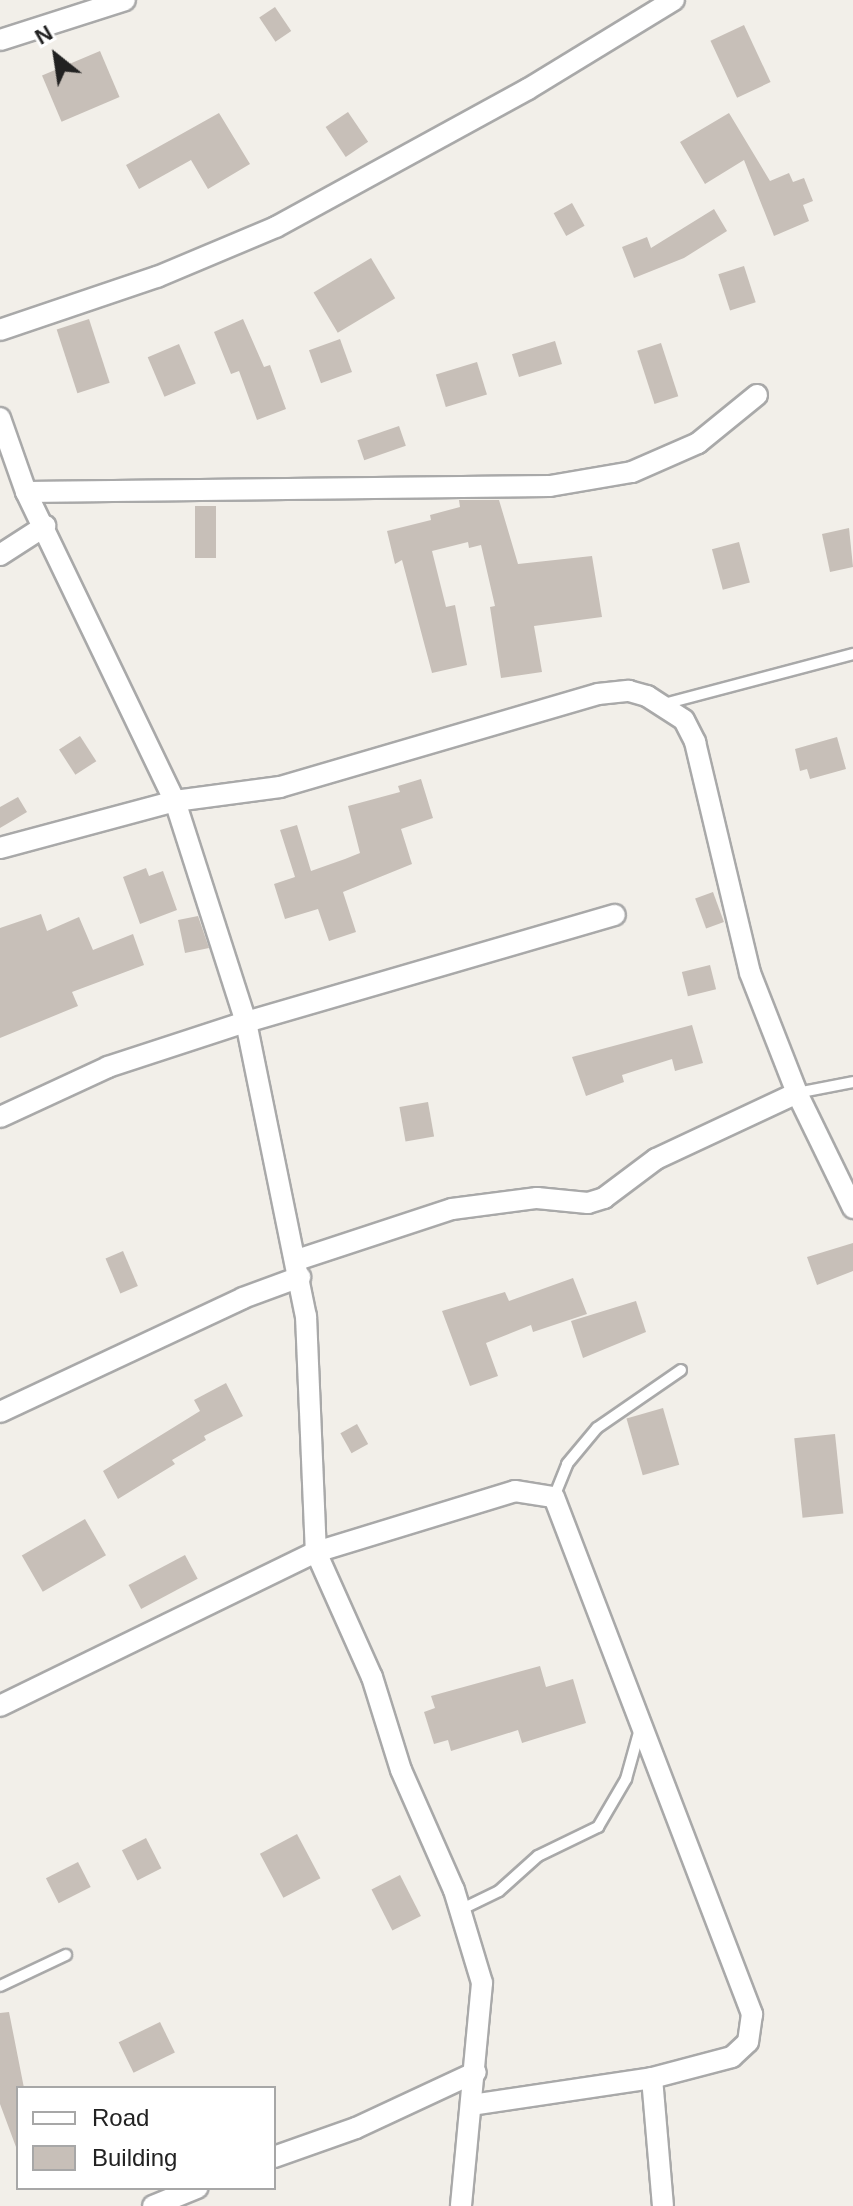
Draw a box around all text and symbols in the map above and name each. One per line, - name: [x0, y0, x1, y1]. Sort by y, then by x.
- north arrow: [16, 16, 96, 96]
- text: N: [31, 20, 57, 50]
- legend: [16, 2086, 276, 2190]
- text: Road: [92, 2104, 149, 2131]
- text: Building: [92, 2144, 177, 2171]

